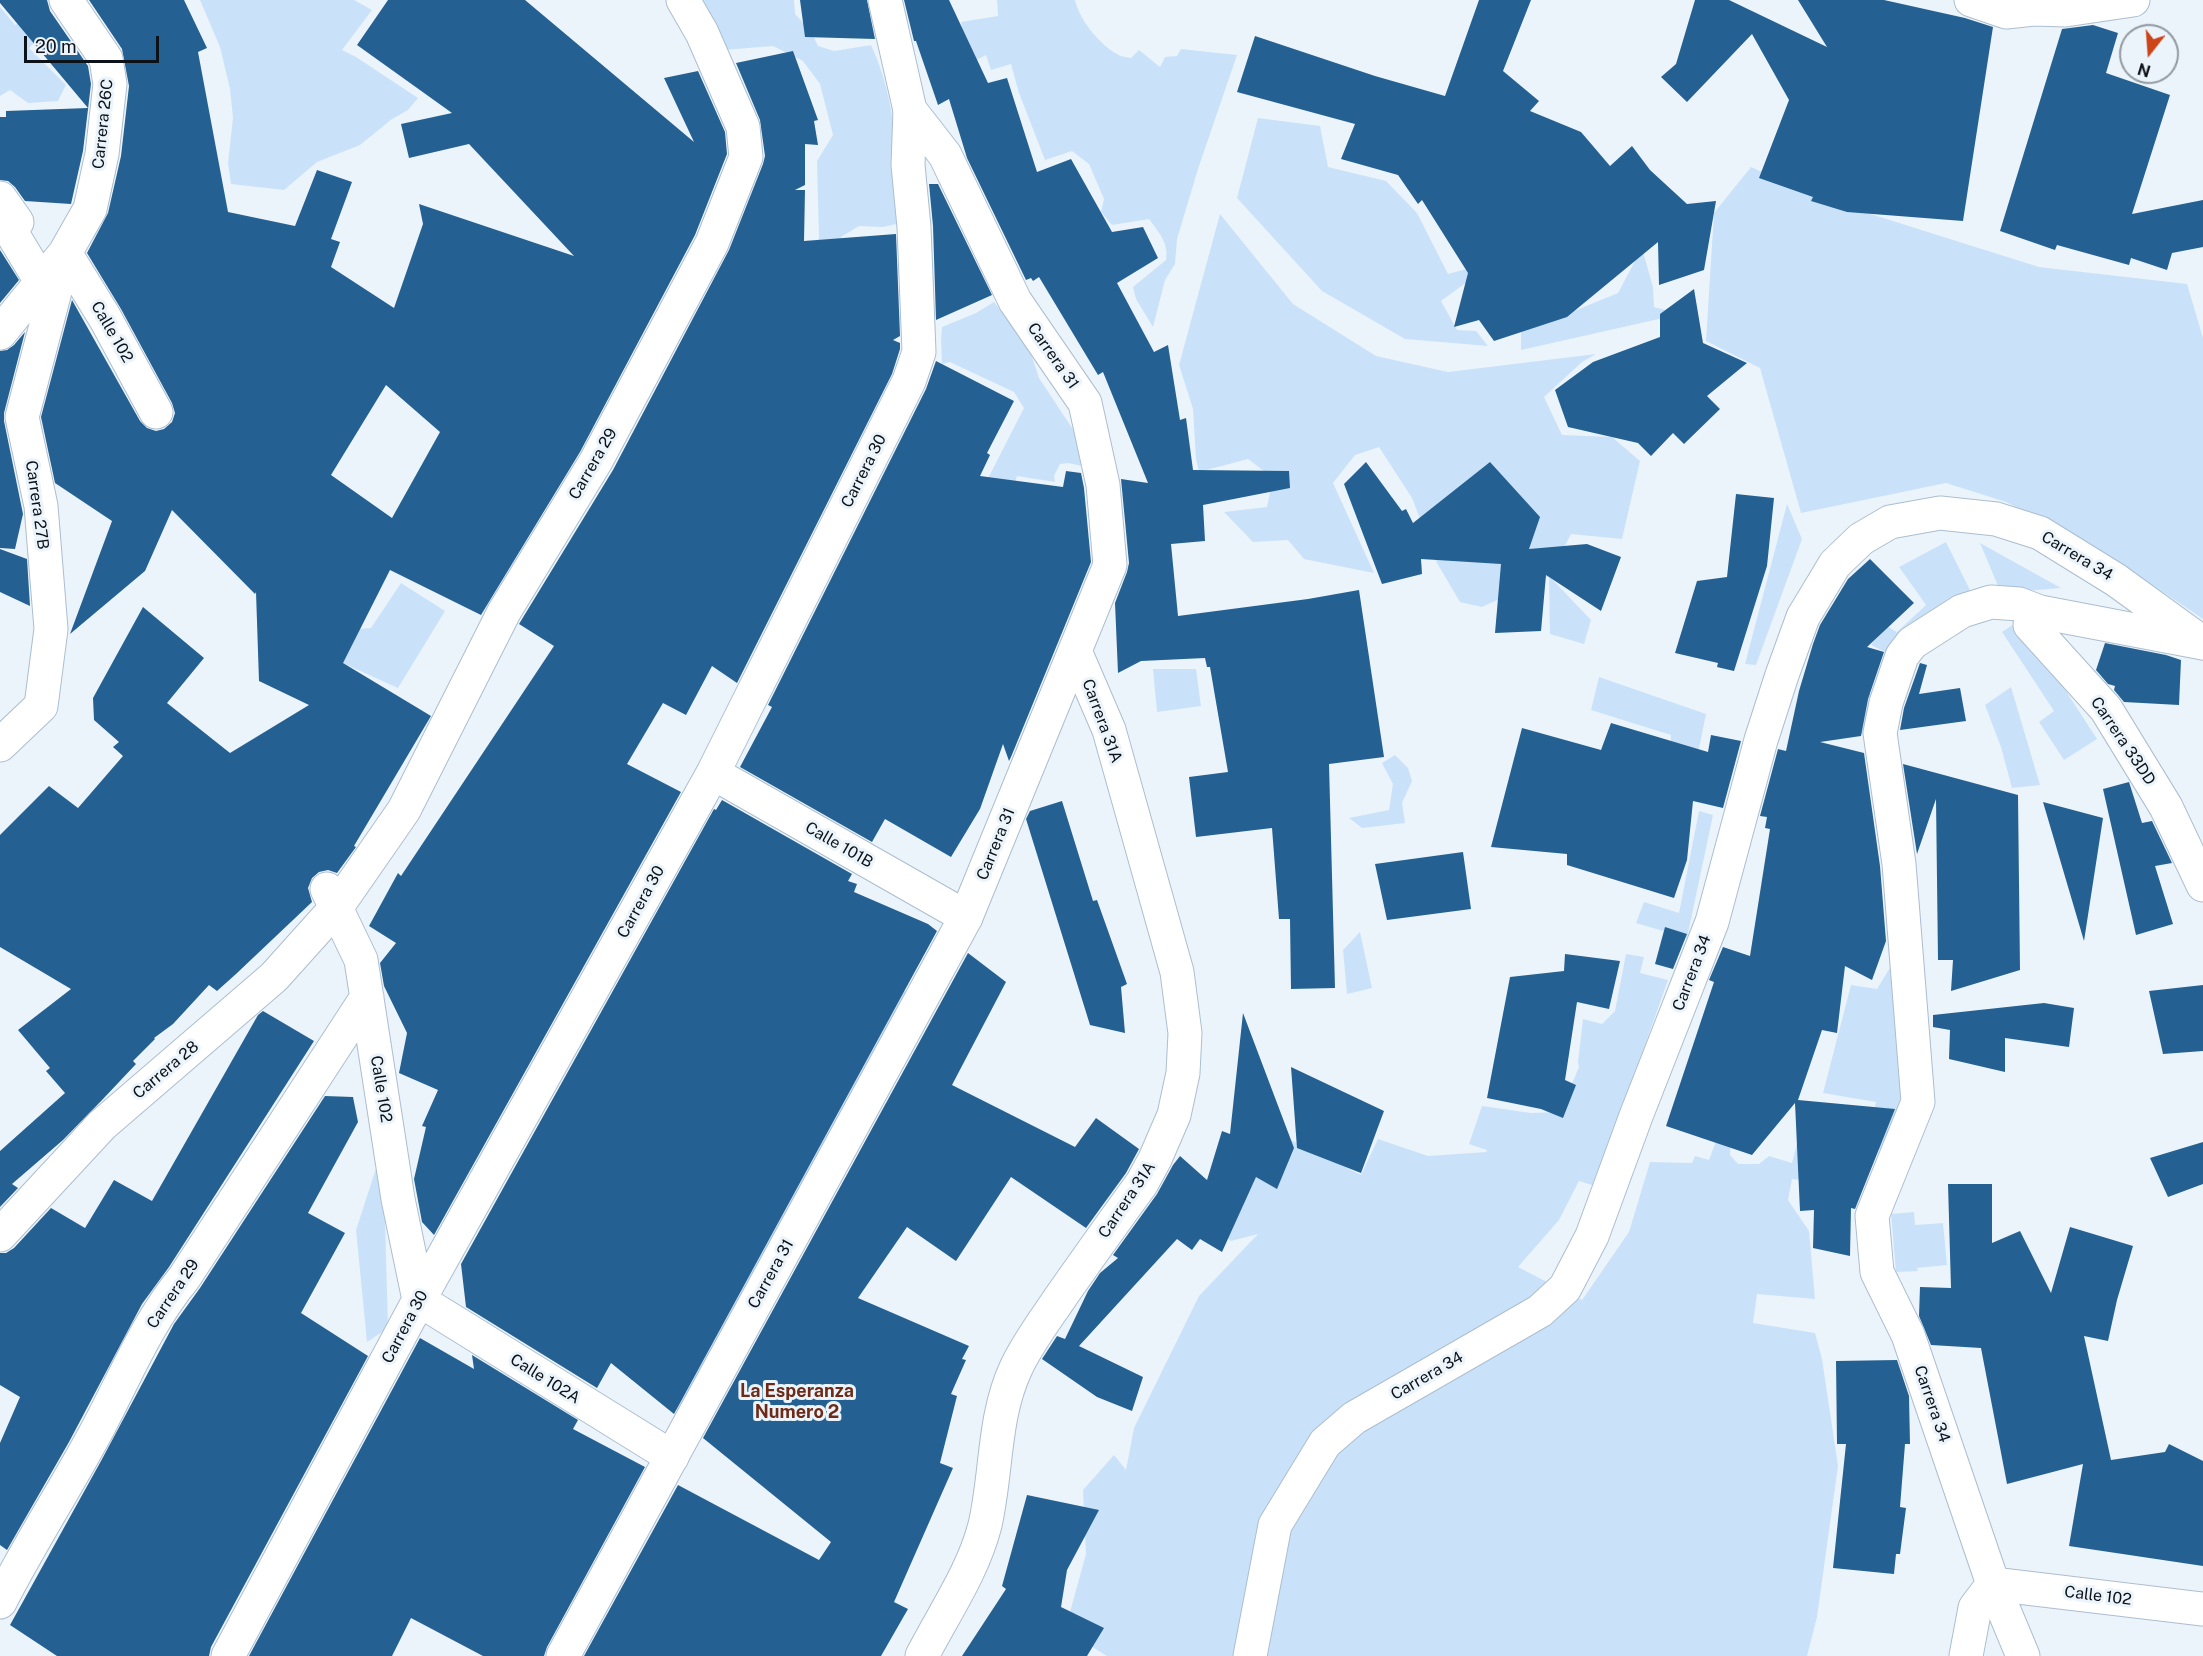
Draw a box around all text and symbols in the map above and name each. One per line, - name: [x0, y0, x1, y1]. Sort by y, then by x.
- scale bar: [27, 24, 162, 62]
- north arrow: [2119, 24, 2179, 84]
- text: 20 m: [35, 36, 77, 57]
- text: N: [2135, 59, 2153, 81]
- street label: Carrera 26C: [89, 78, 117, 170]
- street label: Calle 102: [87, 298, 137, 366]
- street label: Carrera 31: [1023, 319, 1083, 393]
- street label: Carrera 29: [565, 425, 621, 503]
- street label: Carrera 30: [837, 431, 891, 511]
- street label: Carrera 27B: [21, 459, 53, 551]
- street label: Carrera 34: [2038, 527, 2116, 585]
- street label: Carrera 31A: [1078, 676, 1126, 766]
- street label: Carrera 33DD: [2086, 693, 2160, 789]
- street label: Carrera 31: [973, 805, 1019, 883]
- street label: Calle 101B: [802, 818, 876, 872]
- street label: Carrera 30: [613, 863, 669, 941]
- street label: Carrera 34: [1669, 932, 1715, 1014]
- street label: Carrera 28: [129, 1037, 203, 1103]
- street label: Calle 102: [366, 1054, 396, 1124]
- street label: Carrera 31A: [1094, 1158, 1160, 1242]
- street label: Carrera 31: [744, 1236, 798, 1312]
- street label: Carrera 29: [143, 1256, 203, 1332]
- street label: Carrera 30: [378, 1287, 432, 1367]
- street label: Carrera 34: [1388, 1348, 1466, 1404]
- street label: Calle 102A: [506, 1350, 584, 1408]
- street label: Carrera 34: [1910, 1363, 1954, 1445]
- district label: La Esperanza Numero 2: [740, 1380, 854, 1422]
- street label: Calle 102: [2063, 1582, 2133, 1610]

